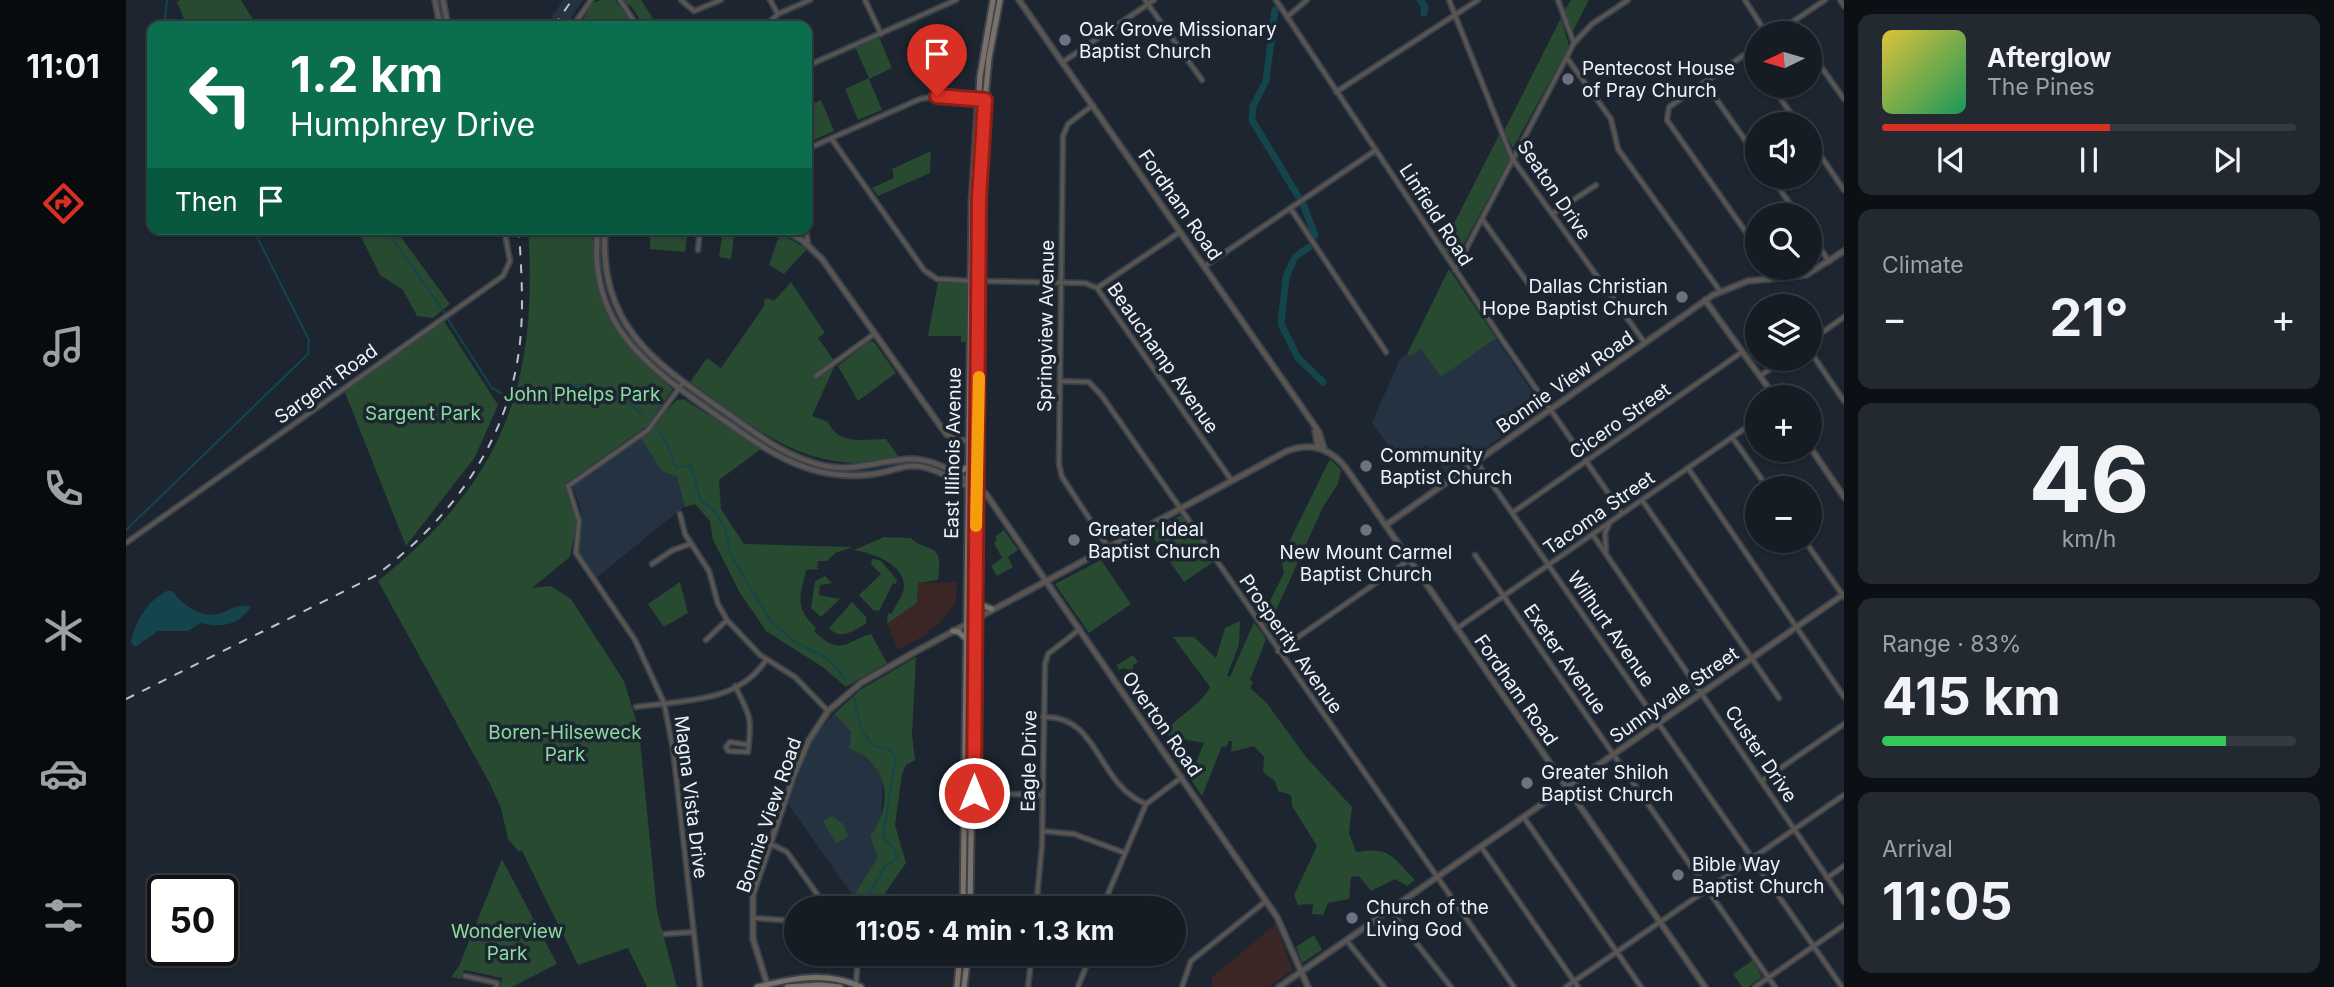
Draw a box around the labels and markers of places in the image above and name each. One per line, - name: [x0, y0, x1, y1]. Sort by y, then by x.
- place label: Oak Grove Missionary Baptist Church: [1079, 18, 1277, 63]
- pin: [907, 24, 967, 96]
- marker: Oak Grove Missionary Baptist Church: [1057, 32, 1073, 48]
- place label: Pentecost House of Pray Church: [1582, 57, 1735, 102]
- marker: Pentecost House of Pray Church: [1560, 71, 1576, 87]
- place label: Dallas Christian Hope Baptist Church: [1482, 275, 1668, 320]
- marker: Dallas Christian Hope Baptist Church: [1674, 289, 1690, 305]
- place label: Community Baptist Church: [1380, 444, 1512, 489]
- marker: Community Baptist Church: [1358, 458, 1374, 474]
- place label: Greater Ideal Baptist Church: [1088, 518, 1220, 563]
- marker: New Mount Carmel Baptist Church: [1358, 522, 1374, 538]
- marker: Greater Ideal Baptist Church: [1066, 532, 1082, 548]
- place label: New Mount Carmel Baptist Church: [1280, 541, 1452, 586]
- place label: Greater Shiloh Baptist Church: [1541, 761, 1673, 806]
- marker: Greater Shiloh Baptist Church: [1519, 775, 1535, 791]
- place label: Bible Way Baptist Church: [1692, 853, 1824, 898]
- marker: Bible Way Baptist Church: [1670, 867, 1686, 883]
- place label: Church of the Living God: [1366, 896, 1489, 941]
- marker: Church of the Living God: [1344, 910, 1360, 926]

